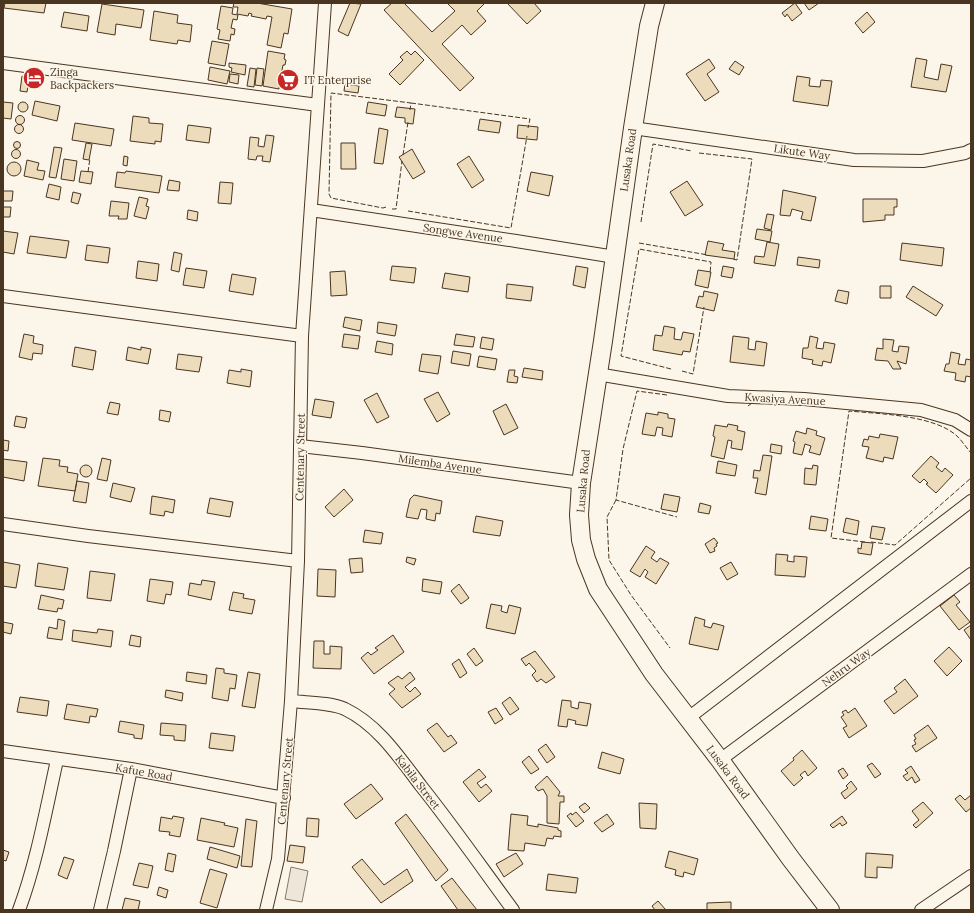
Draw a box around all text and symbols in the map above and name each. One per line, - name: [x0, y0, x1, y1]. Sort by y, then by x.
- hotel icon: Zinga Backpackers: [21, 65, 47, 91]
- place label: Zinga Backpackers: [50, 65, 114, 92]
- supermarket icon: IT Enterprise: [275, 67, 301, 93]
- place label: IT Enterprise: [304, 73, 372, 87]
- street label: Lusaka Road: [617, 127, 639, 193]
- street label: Likute Way: [773, 141, 831, 163]
- street label: Songwe Avenue: [422, 220, 504, 246]
- street label: Kwasiya Avenue: [744, 390, 826, 408]
- street label: Centenary Street: [292, 412, 308, 501]
- street label: Lusaka Road: [573, 448, 593, 513]
- street label: Milemba Avenue: [397, 451, 483, 477]
- street label: Nehru Way: [819, 644, 873, 689]
- street label: Centenary Street: [274, 736, 296, 825]
- street label: Lusaka Road: [703, 742, 753, 802]
- street label: Kabila Street: [392, 752, 444, 813]
- street label: Kafue Road: [114, 760, 174, 784]

